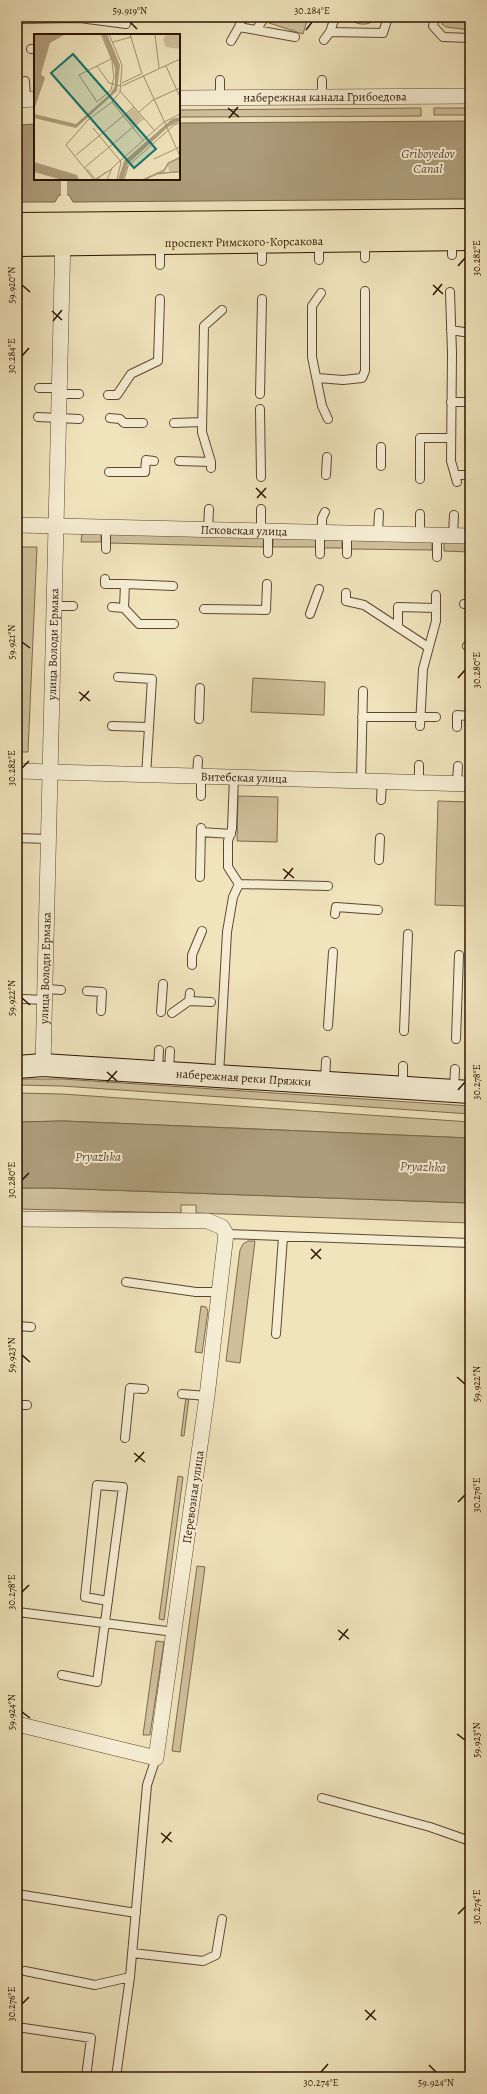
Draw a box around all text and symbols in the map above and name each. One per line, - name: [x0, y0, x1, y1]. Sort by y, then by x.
- text: 59.919°N: [113, 4, 147, 17]
- text: 30.284°E: [294, 4, 330, 17]
- inset map: [34, 34, 180, 180]
- street label: набережная канала Грибоедова: [243, 88, 407, 106]
- water label: Griboyedov Canal: [401, 145, 455, 177]
- street label: проспект Римского-Корсакова: [165, 233, 324, 251]
- text: 30.282°E: [470, 240, 483, 276]
- text: 59.920°N: [5, 267, 18, 303]
- text: 30.284°E: [5, 338, 18, 374]
- street label: Псковская улица: [200, 521, 288, 540]
- street label: улица Володи Ермака: [44, 587, 63, 701]
- text: 59.921°N: [5, 625, 18, 659]
- text: 30.280°E: [470, 652, 483, 688]
- text: 30.282°E: [5, 750, 18, 786]
- street label: Витебская улица: [200, 768, 288, 787]
- street label: улица Володи Ермака: [36, 911, 55, 1025]
- text: 59.922°N: [5, 980, 18, 1016]
- text: 30.278°E: [470, 1064, 483, 1100]
- street label: набережная реки Пряжки: [175, 1065, 312, 1090]
- water label: Pryazhka: [75, 1148, 121, 1165]
- water label: Pryazhka: [400, 1157, 446, 1176]
- text: 30.280°E: [5, 1162, 18, 1198]
- text: 59.923°N: [5, 1337, 18, 1373]
- text: 59.922°N: [470, 1366, 483, 1402]
- street label: Перевозная улица: [179, 1449, 208, 1545]
- text: 30.276°E: [470, 1477, 483, 1513]
- text: 30.278°E: [5, 1574, 18, 1610]
- text: 59.924°N: [5, 1694, 18, 1730]
- text: 59.923°N: [470, 1722, 483, 1758]
- text: 30.274°E: [470, 1889, 483, 1924]
- text: 30.276°E: [5, 1986, 18, 2022]
- text: 30.274°E: [304, 2076, 339, 2089]
- text: 59.924°N: [418, 2076, 454, 2089]

